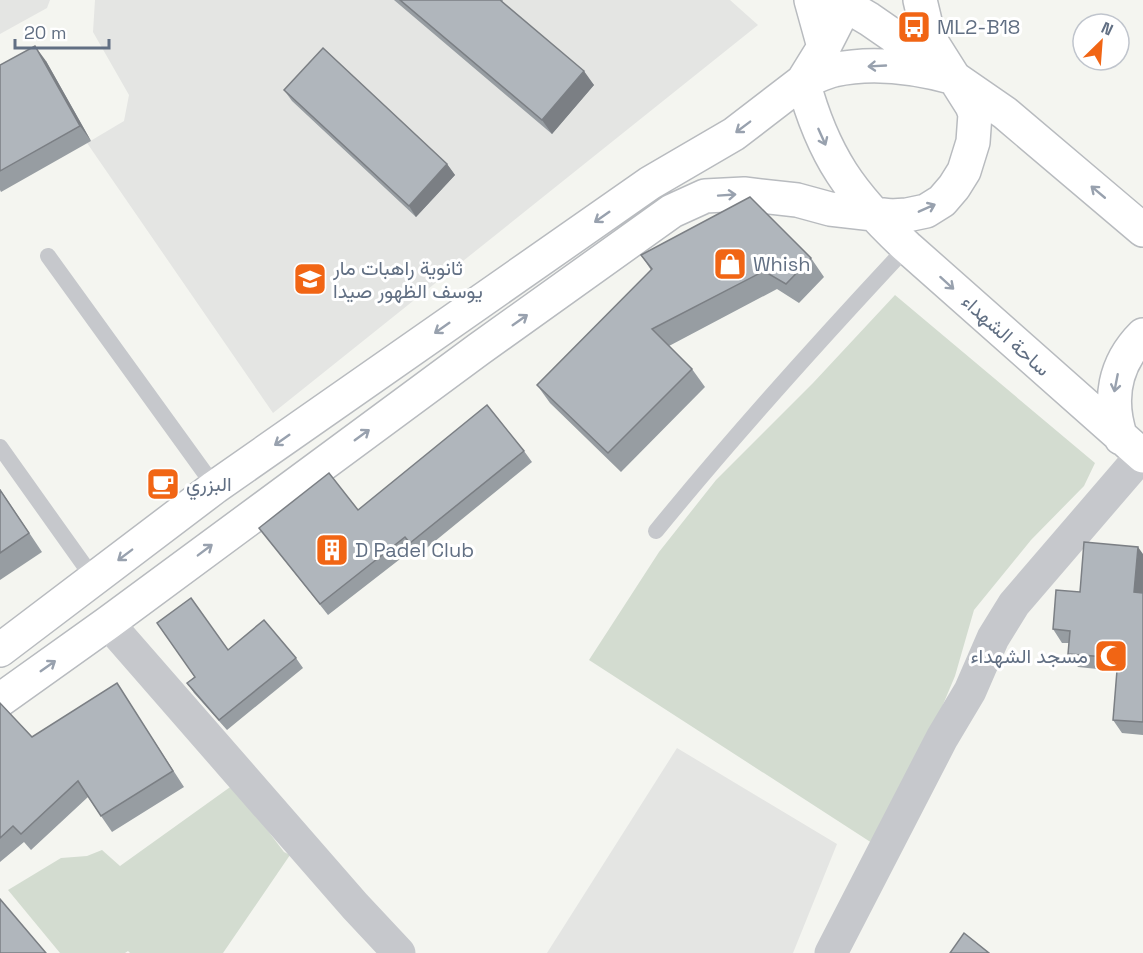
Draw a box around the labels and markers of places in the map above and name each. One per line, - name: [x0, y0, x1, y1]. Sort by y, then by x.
- bus stop icon: ML2-B18: [896, 9, 932, 45]
- place label: ML2-B18: [937, 14, 1020, 40]
- shop icon: Whish: [712, 246, 748, 282]
- place label: Whish: [753, 251, 810, 277]
- place label: ثانوية راهبات مار يوسف الظهور صيدا: [332, 255, 483, 304]
- school or university icon: ثانوية راهبات مار يوسف الظهور صيدا: [292, 261, 328, 297]
- cafe icon: البزري: [145, 466, 181, 502]
- place label: البزري: [186, 471, 232, 501]
- building icon: D Padel Club: [314, 532, 350, 568]
- place label: D Padel Club: [355, 537, 474, 563]
- mosque icon: مسجد الشهداء: [1093, 638, 1129, 674]
- place label: مسجد الشهداء: [970, 643, 1088, 669]

